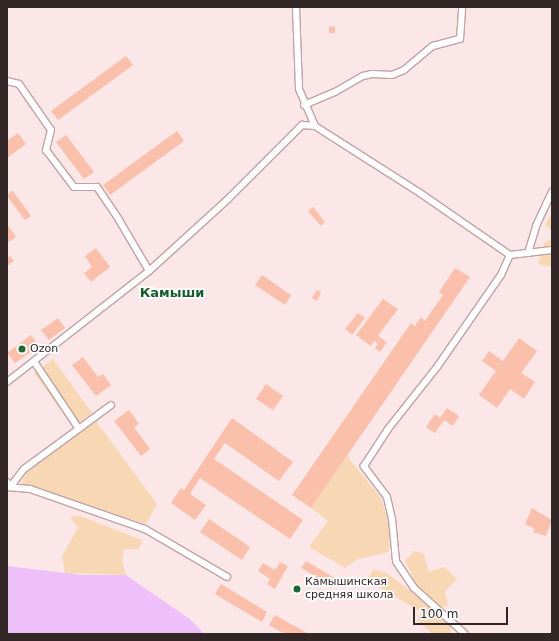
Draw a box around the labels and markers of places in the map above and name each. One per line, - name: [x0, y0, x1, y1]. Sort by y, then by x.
- place label: Ozon: [30, 342, 58, 356]
- marker: Ozon: [17, 344, 27, 354]
- place label: Камышинская средняя школа: [305, 576, 394, 602]
- marker: Камышинская средняя школа: [292, 584, 302, 594]

